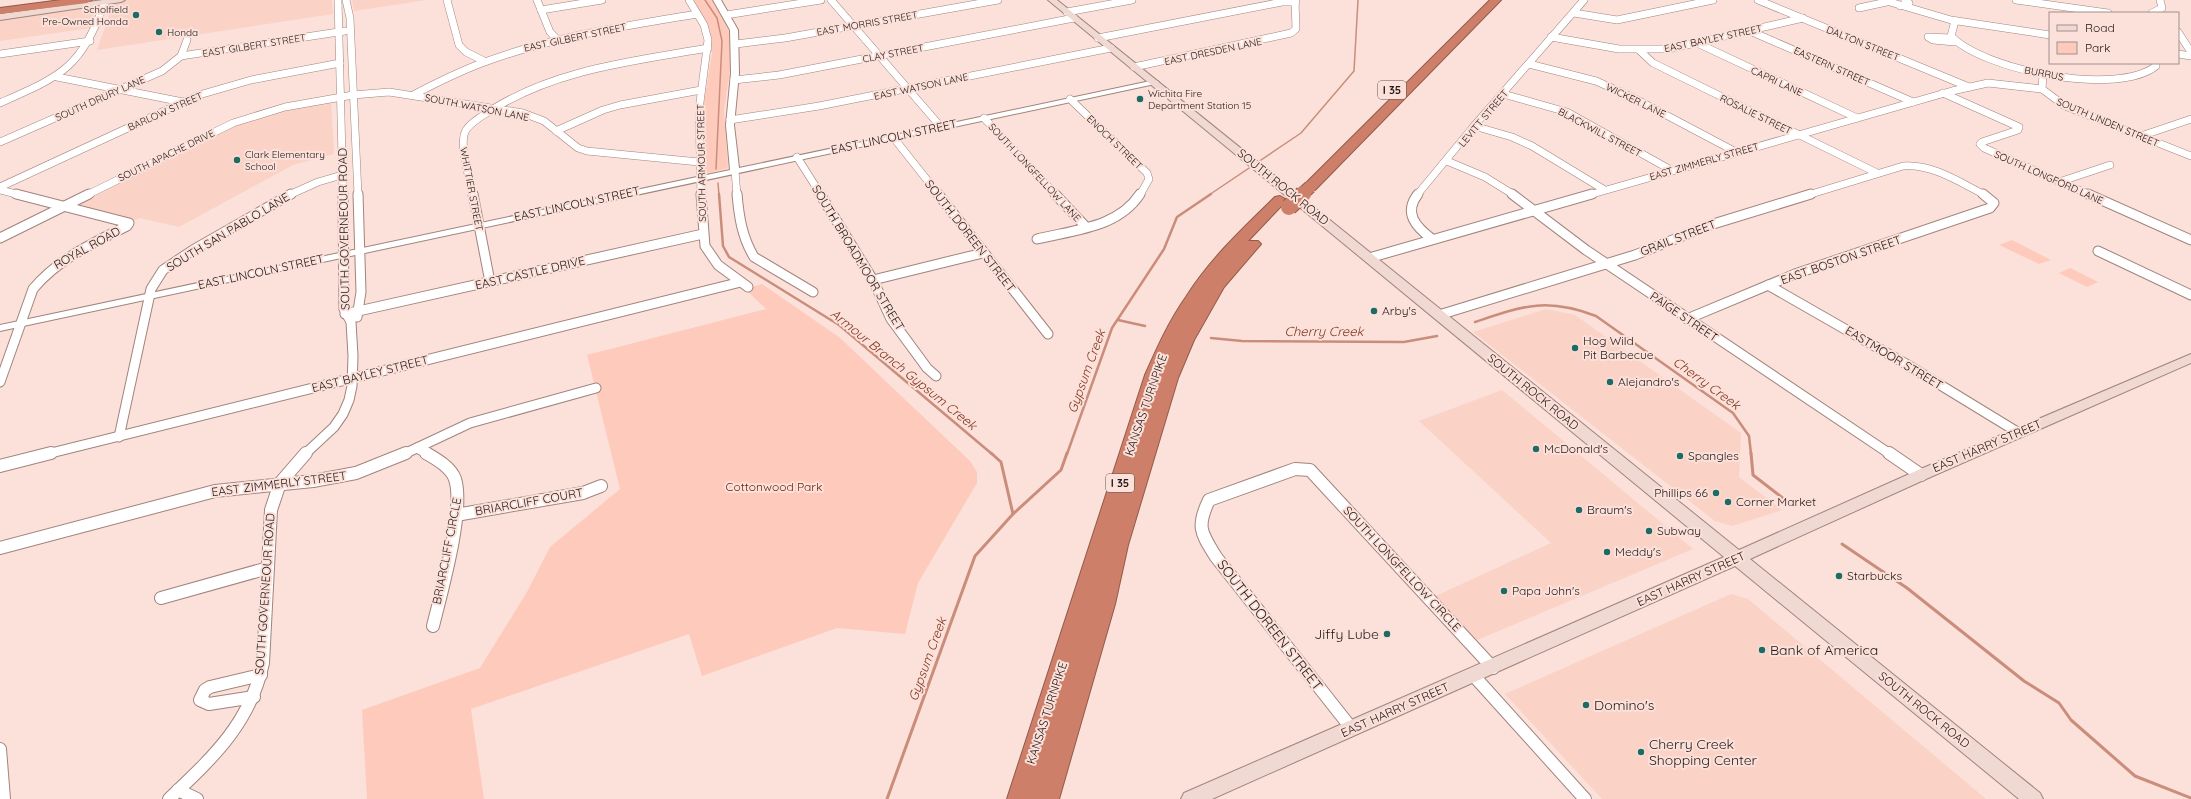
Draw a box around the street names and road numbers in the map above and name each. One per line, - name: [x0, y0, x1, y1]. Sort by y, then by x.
- street label: EAST MORRIS STREET: [815, 8, 919, 39]
- street label: EAST GILBERT STREET: [523, 20, 628, 55]
- street label: EAST BAYLEY STREET: [1663, 22, 1763, 55]
- street label: DALTON STREET: [1824, 23, 1901, 64]
- street label: EAST GILBERT STREET: [201, 31, 307, 60]
- street label: EAST DRESDEN LANE: [1163, 35, 1263, 68]
- street label: CLAY STREET: [861, 41, 925, 66]
- street label: EASTERN STREET: [1792, 44, 1872, 89]
- street label: BURRUS: [2023, 63, 2065, 84]
- street label: CAPRI LANE: [1749, 64, 1805, 99]
- street label: EAST WATSON LANE: [873, 70, 970, 103]
- street label: SOUTH DRURY LANE: [53, 73, 147, 124]
- street label: WICKER LANE: [1604, 80, 1668, 121]
- road number: I 35: [1378, 81, 1406, 99]
- street label: LEVITT STREET: [1456, 87, 1511, 150]
- street label: BARLOW STREET: [126, 89, 205, 134]
- street label: SOUTH WATSON LANE: [424, 91, 530, 124]
- street label: ROSALIE STREET: [1718, 91, 1794, 137]
- street label: SOUTH LINDEN STREET: [2055, 95, 2161, 150]
- street label: SOUTH ARMOUR STREET: [694, 104, 709, 222]
- street label: BLACKWILL STREET: [1556, 105, 1644, 160]
- street label: ENOCH STREET: [1084, 112, 1145, 172]
- street label: EAST LINCOLN STREET: [830, 116, 958, 157]
- street label: SOUTH LONGFELLOW LANE: [986, 120, 1084, 225]
- street label: SOUTH APACHE DRIVE: [116, 126, 217, 184]
- street label: EAST ZIMMERLY STREET: [1648, 140, 1760, 183]
- street label: SOUTH ROCK ROAD: [1235, 145, 1332, 228]
- street label: WHITTIER STREET: [457, 146, 486, 232]
- street label: SOUTH GOVERNEOUR ROAD: [335, 148, 352, 310]
- street label: SOUTH LONGFORD LANE: [1992, 148, 2106, 208]
- street label: SOUTH DOREEN STREET: [922, 177, 1019, 295]
- street label: SOUTH BROADMOOR STREET: [809, 182, 908, 333]
- street label: EAST LINCOLN STREET: [513, 183, 641, 224]
- street label: SOUTH SAN PABLO LANE: [164, 189, 292, 274]
- street label: GRAIL STREET: [1638, 216, 1718, 259]
- street label: ROYAL ROAD: [51, 223, 123, 272]
- street label: EAST BOSTON STREET: [1778, 232, 1903, 287]
- street label: EAST LINCOLN STREET: [197, 251, 325, 292]
- street label: EAST CASTLE DRIVE: [473, 253, 586, 292]
- street label: PAIGE STREET: [1647, 288, 1721, 345]
- street label: EASTMOOR STREET: [1843, 323, 1946, 393]
- street label: SOUTH ROCK ROAD: [1485, 350, 1582, 433]
- street label: EAST BAYLEY STREET: [310, 352, 430, 395]
- street label: KANSAS TURNPIKE: [1121, 352, 1170, 458]
- street label: EAST HARRY STREET: [1930, 416, 2044, 475]
- street label: EAST ZIMMERLY STREET: [211, 468, 347, 499]
- road number: I 35: [1106, 474, 1134, 492]
- street label: BRIARCLIFF COURT: [474, 485, 584, 518]
- street label: BRIARCLIFF CIRCLE: [429, 496, 464, 606]
- street label: SOUTH LONGFELLOW CIRCLE: [1340, 503, 1465, 635]
- street label: SOUTH GOVERNEOUR ROAD: [251, 512, 278, 675]
- street label: EAST HARRY STREET: [1634, 548, 1747, 609]
- street label: SOUTH DOREEN STREET: [1213, 556, 1327, 694]
- street label: KANSAS TURNPIKE: [1023, 660, 1070, 766]
- street label: SOUTH ROCK ROAD: [1876, 668, 1973, 751]
- street label: EAST HARRY STREET: [1338, 679, 1451, 740]

